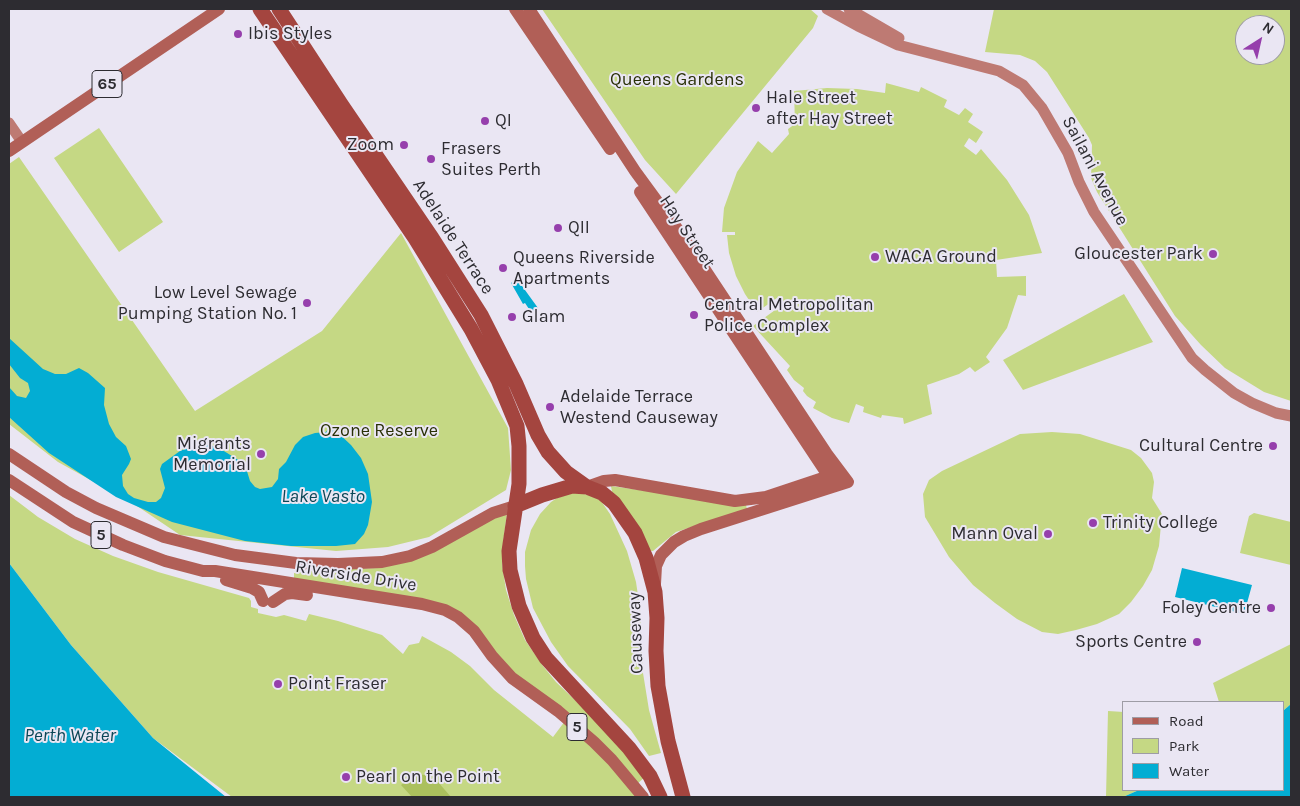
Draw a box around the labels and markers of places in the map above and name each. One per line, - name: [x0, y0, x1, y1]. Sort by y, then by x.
- place label: Ibis Styles: [248, 23, 333, 45]
- marker: Ibis Styles: [232, 28, 244, 40]
- place label: Hale Street after Hay Street: [766, 87, 893, 130]
- marker: Hale Street after Hay Street: [750, 102, 762, 114]
- place label: QI: [495, 110, 512, 132]
- marker: QI: [479, 115, 491, 127]
- place label: Zoom: [347, 134, 394, 156]
- place label: Frasers Suites Perth: [441, 138, 541, 180]
- marker: Zoom: [398, 139, 410, 151]
- marker: Frasers Suites Perth: [425, 153, 437, 165]
- place label: QII: [568, 217, 590, 239]
- marker: QII: [552, 222, 564, 234]
- place label: Gloucester Park: [1074, 243, 1203, 265]
- place label: WACA Ground: [885, 246, 997, 268]
- place label: Queens Riverside Apartments: [513, 247, 655, 290]
- marker: Gloucester Park: [1207, 248, 1219, 260]
- marker: WACA Ground: [869, 251, 881, 263]
- marker: Queens Riverside Apartments: [497, 262, 509, 274]
- place label: Low Level Sewage Pumping Station No. 1: [118, 282, 297, 324]
- place label: Central Metropolitan Police Complex: [704, 294, 874, 336]
- marker: Low Level Sewage Pumping Station No. 1: [301, 297, 313, 309]
- place label: Glam: [522, 306, 565, 328]
- marker: Central Metropolitan Police Complex: [688, 309, 700, 321]
- marker: Glam: [506, 311, 518, 323]
- place label: Adelaide Terrace Westend Causeway: [560, 386, 718, 428]
- marker: Adelaide Terrace Westend Causeway: [544, 401, 556, 413]
- place label: Migrants Memorial: [173, 433, 251, 476]
- place label: Cultural Centre: [1139, 435, 1263, 457]
- marker: Cultural Centre: [1267, 440, 1279, 452]
- marker: Migrants Memorial: [255, 448, 267, 460]
- place label: Trinity College: [1103, 512, 1218, 534]
- marker: Trinity College: [1087, 517, 1099, 529]
- place label: Mann Oval: [951, 523, 1038, 545]
- marker: Mann Oval: [1042, 528, 1054, 540]
- place label: Foley Centre: [1162, 597, 1261, 619]
- marker: Foley Centre: [1265, 602, 1277, 614]
- place label: Sports Centre: [1075, 631, 1187, 653]
- marker: Sports Centre: [1191, 636, 1203, 648]
- place label: Point Fraser: [288, 673, 386, 695]
- marker: Point Fraser: [272, 678, 284, 690]
- place label: Pearl on the Point: [356, 766, 500, 788]
- marker: Pearl on the Point: [340, 771, 352, 783]

